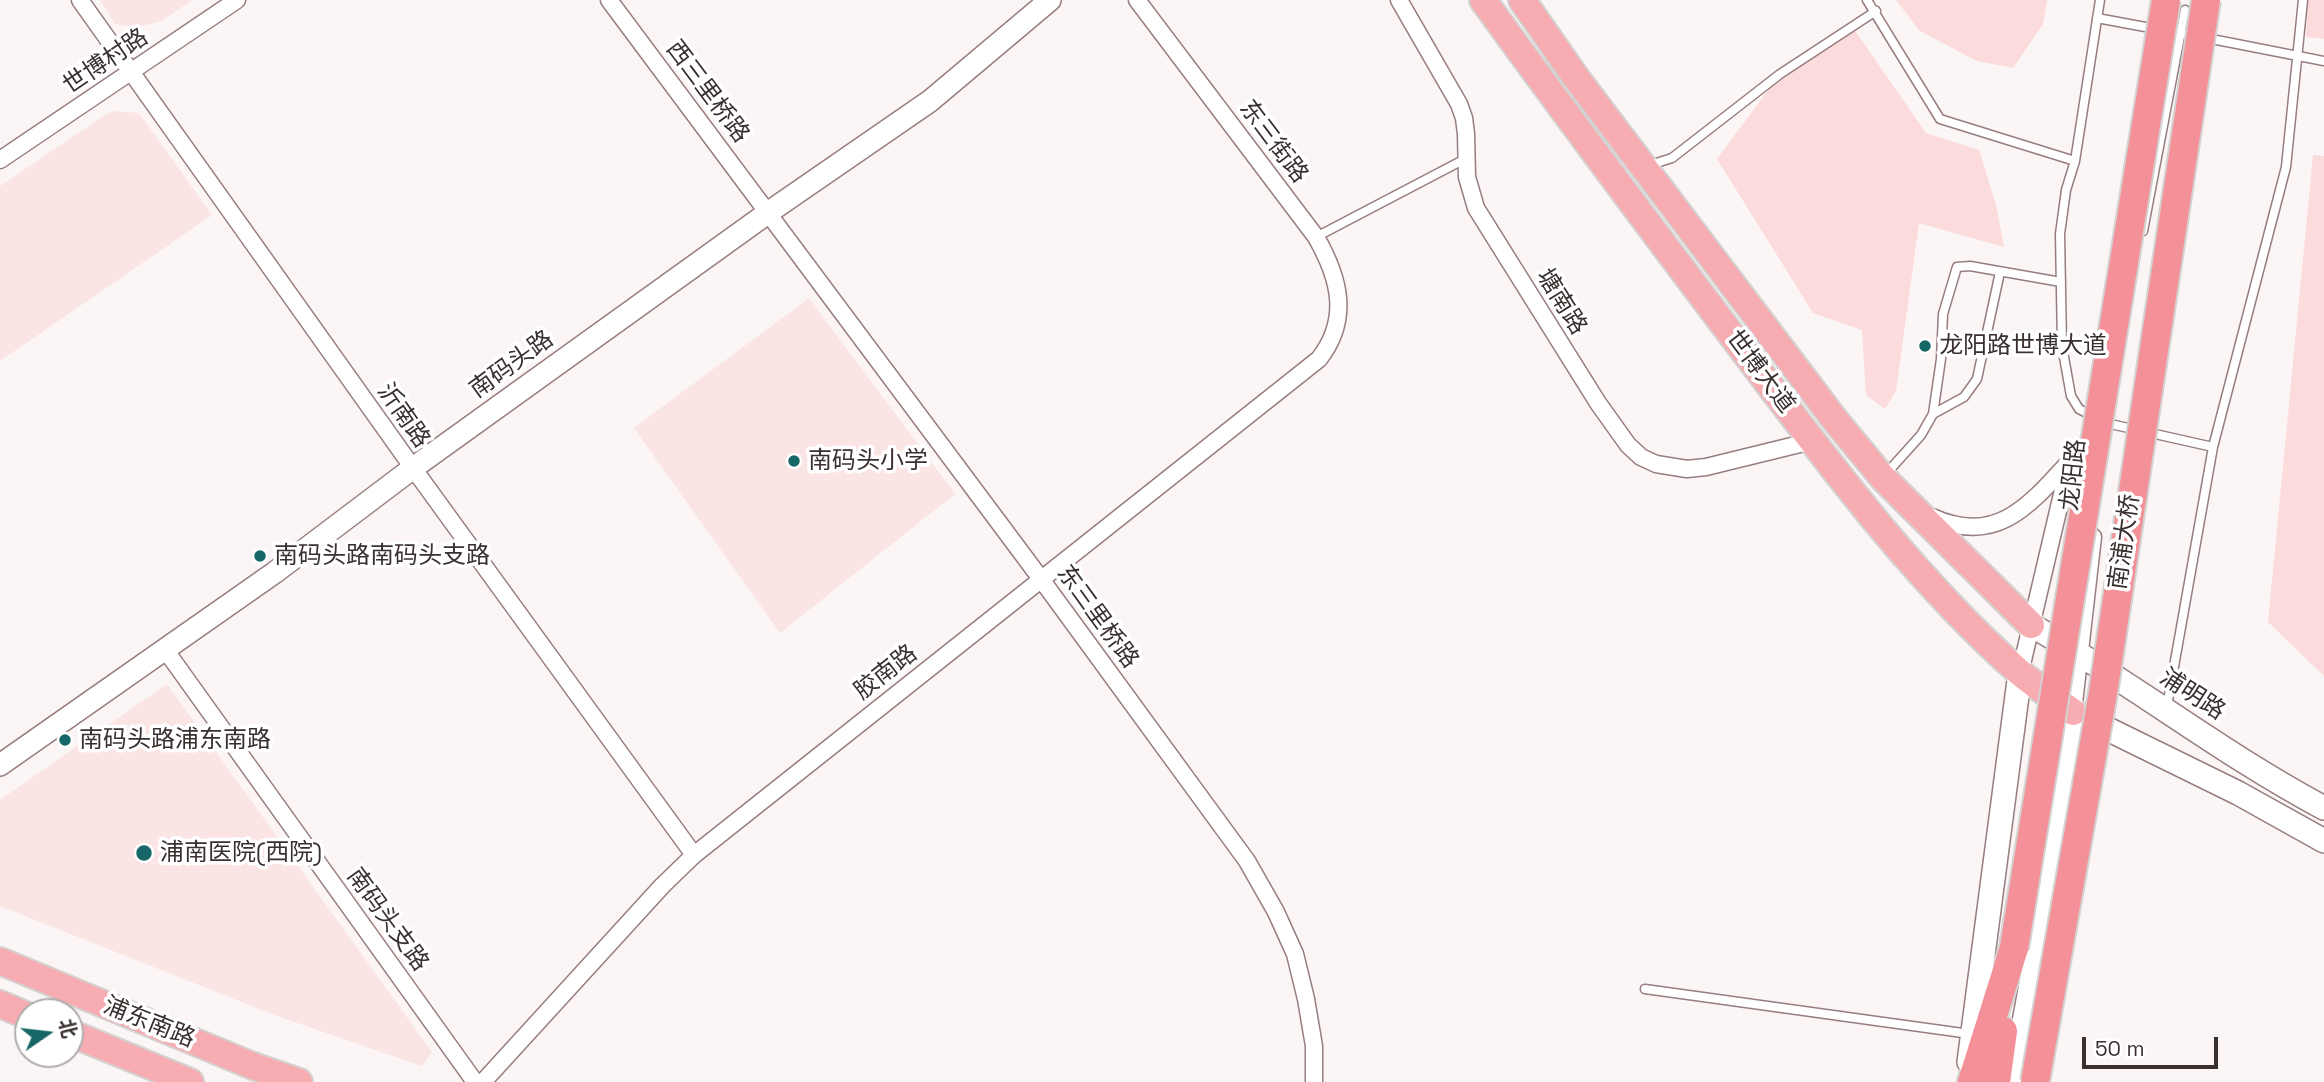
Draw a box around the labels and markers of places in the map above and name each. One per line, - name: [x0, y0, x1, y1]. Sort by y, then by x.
- place label: 龙阳路世博大道: [1939, 332, 2107, 360]
- marker: 龙阳路世博大道: [1917, 338, 1933, 354]
- place label: 南码头小学: [808, 447, 928, 475]
- marker: 南码头小学: [786, 453, 802, 469]
- place label: 南码头路南码头支路: [274, 542, 490, 570]
- marker: 南码头路南码头支路: [252, 548, 268, 564]
- place label: 南码头路浦东南路: [79, 726, 271, 754]
- marker: 南码头路浦东南路: [57, 732, 73, 748]
- place label: 浦南医院(西院): [160, 839, 322, 867]
- marker: 浦南医院(西院): [134, 843, 154, 863]

